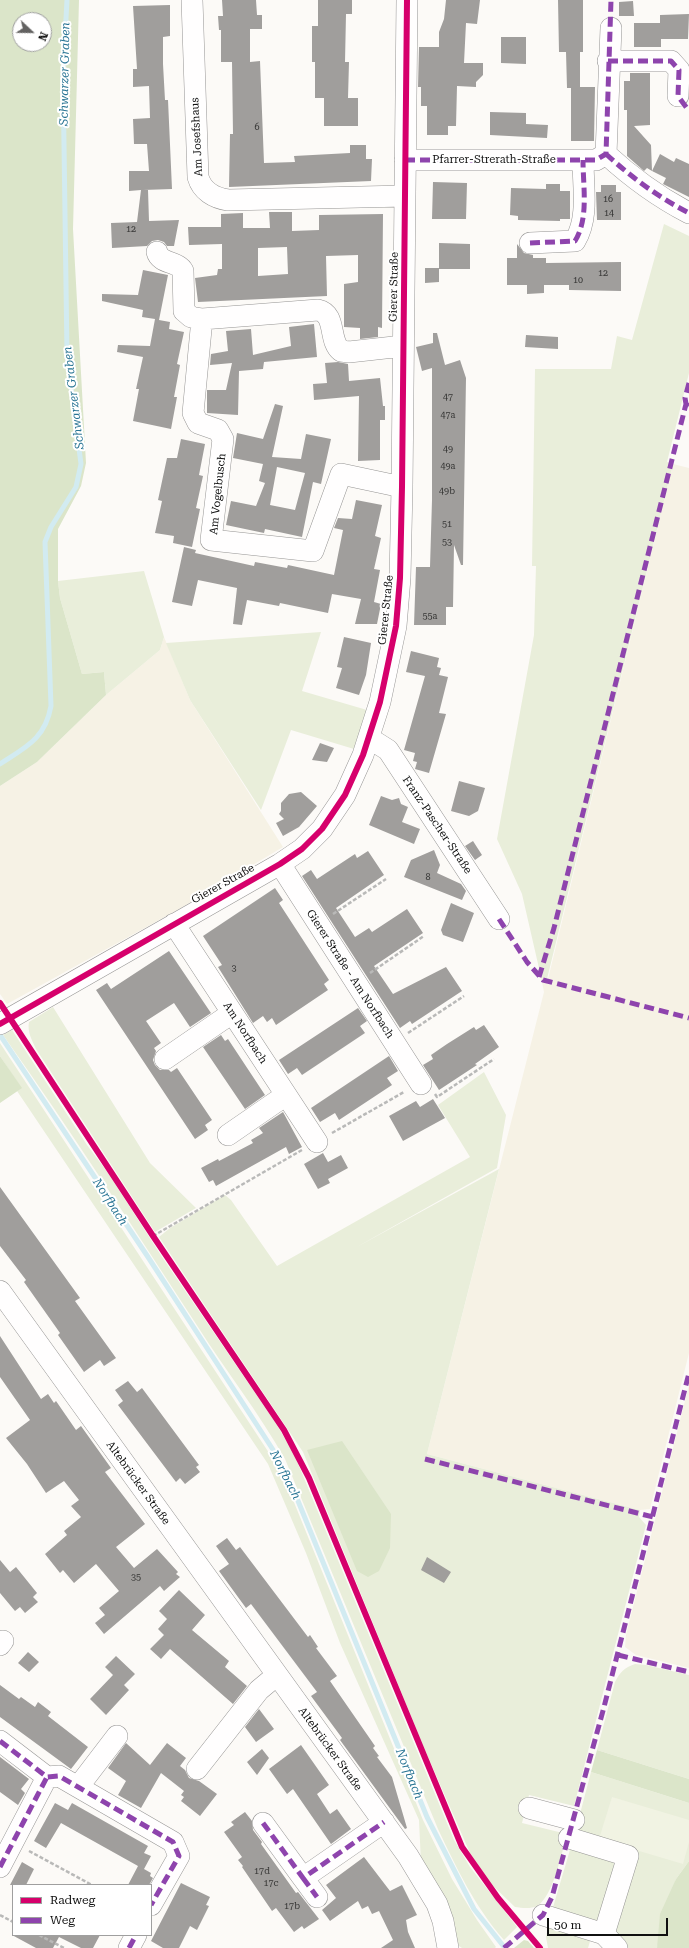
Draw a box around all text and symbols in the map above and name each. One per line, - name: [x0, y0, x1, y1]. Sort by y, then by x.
- north arrow: [12, 12, 52, 52]
- water label: Schwarzer Graben: [57, 22, 73, 126]
- text: N: [35, 30, 50, 43]
- street label: Am Josefshaus: [188, 97, 206, 177]
- house number: 6: [254, 122, 260, 132]
- street label: Pfarrer-Strerath-Straße: [432, 153, 556, 167]
- house number: 16: [603, 194, 613, 204]
- house number: 14: [604, 208, 614, 218]
- house number: 12: [126, 224, 136, 234]
- street label: Gierer Straße: [387, 252, 401, 322]
- house number: 12: [598, 268, 608, 278]
- house number: 10: [573, 275, 583, 285]
- water label: Schwarzer Graben: [61, 346, 87, 450]
- house number: 47: [443, 392, 453, 402]
- house number: 47a: [441, 410, 455, 420]
- house number: 49: [443, 444, 453, 454]
- street label: Am Vogelbusch: [207, 453, 229, 535]
- house number: 49a: [441, 461, 455, 471]
- house number: 49b: [439, 486, 455, 496]
- house number: 51: [442, 519, 452, 529]
- house number: 53: [442, 537, 452, 547]
- street label: Gierer Straße: [376, 575, 396, 645]
- house number: 55a: [423, 611, 437, 621]
- street label: Franz-Pascher-Straße: [399, 774, 475, 876]
- street label: Gierer Straße: [189, 861, 257, 907]
- house number: 8: [425, 872, 431, 882]
- street label: Gierer Straße - Am Norfbach: [303, 907, 397, 1041]
- house number: 3: [231, 963, 237, 973]
- street label: Am Norfbach: [220, 1000, 270, 1066]
- water label: Norfbach: [89, 1176, 131, 1228]
- street label: Altebrücker Straße: [103, 1439, 173, 1527]
- water label: Norfbach: [266, 1448, 304, 1502]
- house number: 35: [131, 1572, 141, 1582]
- street label: Altebrücker Straße: [295, 1705, 365, 1793]
- water label: Norfbach: [392, 1747, 426, 1801]
- house number: 17d: [254, 1866, 270, 1876]
- house number: 17c: [263, 1878, 279, 1888]
- legend: [12, 1884, 152, 1936]
- text: Radweg: [50, 1893, 95, 1907]
- house number: 17b: [284, 1901, 300, 1911]
- scale bar: [549, 1910, 670, 1936]
- text: Weg: [50, 1913, 75, 1927]
- text: 50 m: [554, 1918, 581, 1932]

